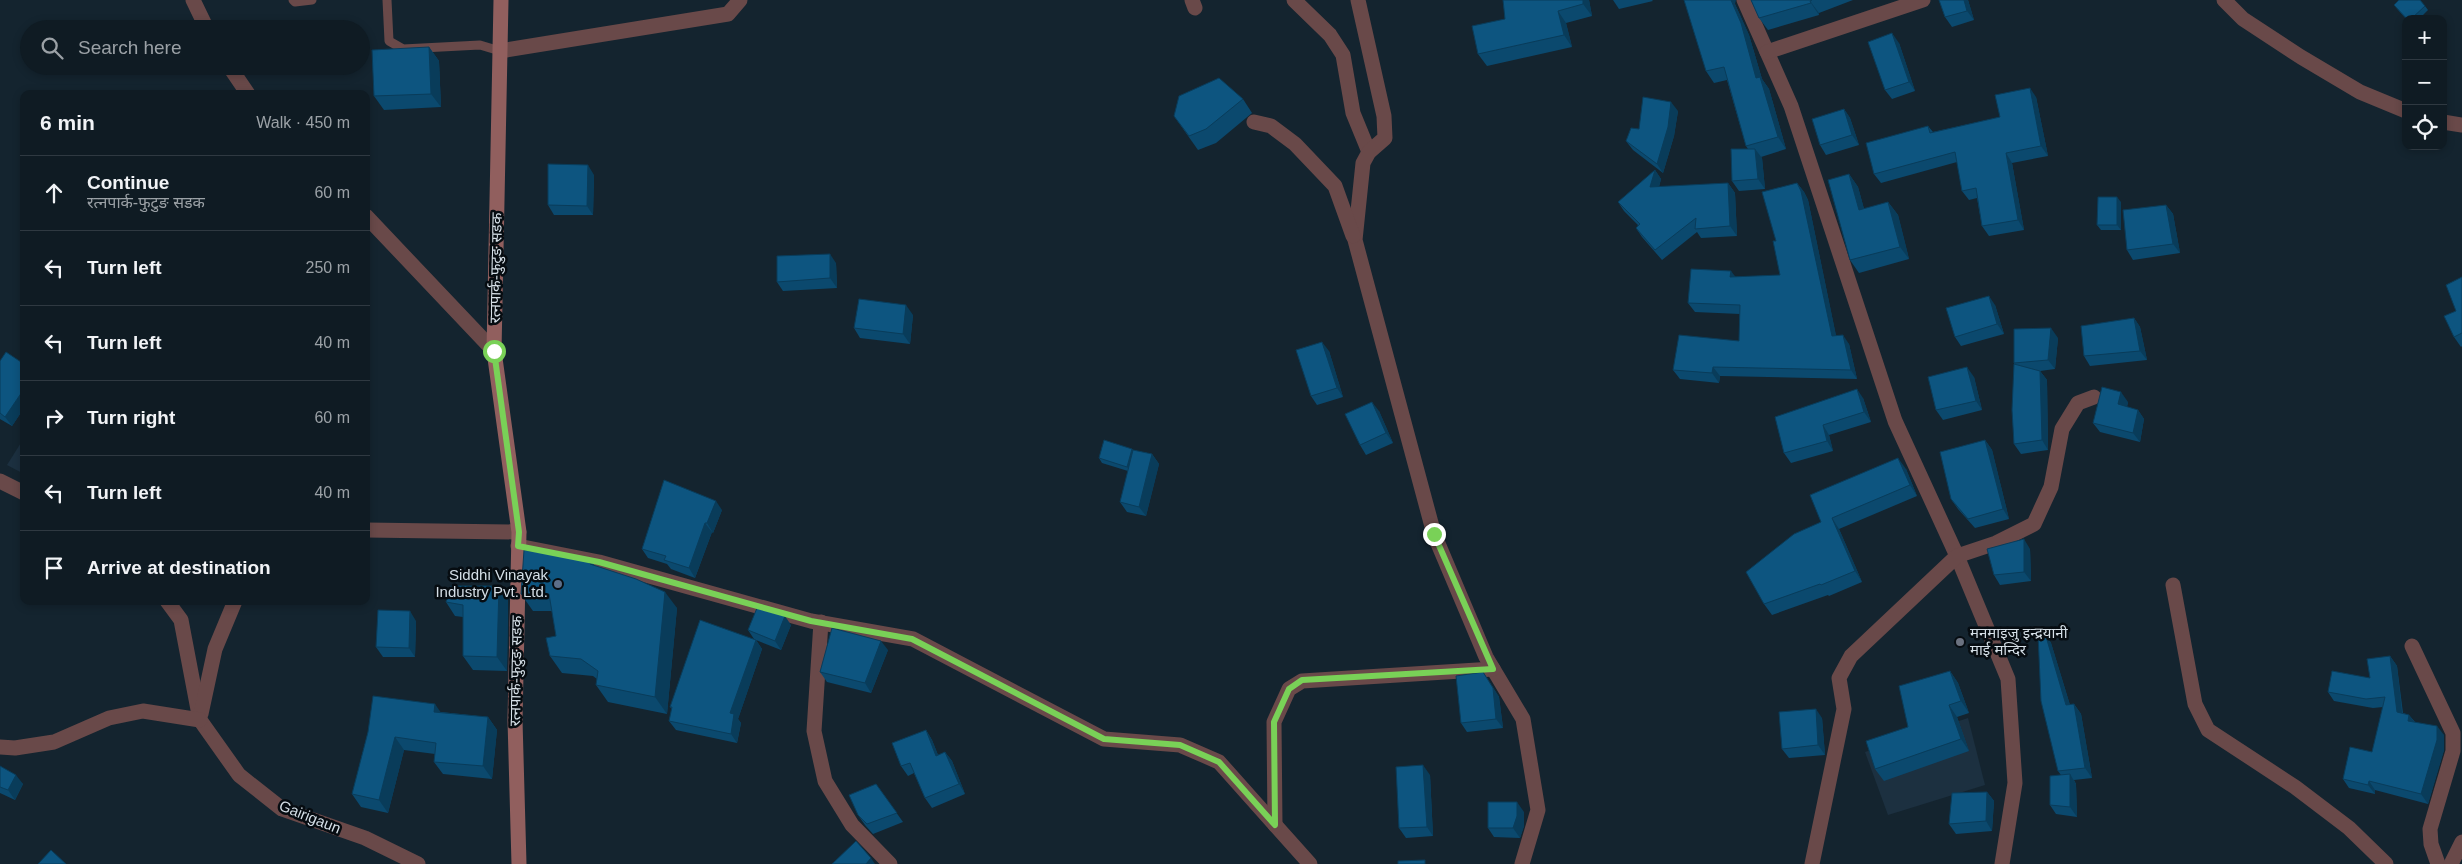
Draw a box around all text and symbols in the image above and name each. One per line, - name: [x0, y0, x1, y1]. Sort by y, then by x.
- map controls: [2402, 15, 2447, 150]
- button: +: [2402, 15, 2447, 60]
- search box: [20, 20, 370, 75]
- icon: search: [38, 34, 66, 62]
- text: Search here: [78, 37, 182, 58]
- button: −: [2402, 60, 2447, 105]
- button: locate: [2402, 105, 2447, 150]
- text: 6 min: [40, 111, 95, 134]
- text: Walk · 450 m: [256, 114, 350, 131]
- text: Continue: [87, 172, 169, 193]
- icon: ahead: [40, 179, 68, 207]
- text: 60 m: [314, 184, 350, 201]
- text: रत्नपार्क-फुटुङ सडक: [87, 194, 205, 211]
- street label: रत्नपार्क-फुटुङ सडक: [486, 212, 507, 323]
- icon: left: [40, 254, 68, 282]
- text: Turn left: [87, 257, 162, 278]
- text: 250 m: [306, 259, 350, 276]
- icon: left: [40, 329, 68, 357]
- text: Turn left: [87, 332, 162, 353]
- text: 40 m: [314, 334, 350, 351]
- route start: [483, 340, 506, 363]
- icon: right: [40, 404, 68, 432]
- text: Turn right: [87, 407, 175, 428]
- text: 60 m: [314, 409, 350, 426]
- icon: left: [40, 479, 68, 507]
- text: Turn left: [87, 482, 162, 503]
- text: 40 m: [314, 484, 350, 501]
- route end: [1423, 523, 1446, 546]
- icon: arrive: [40, 554, 68, 582]
- text: Arrive at destination: [87, 557, 271, 578]
- place label: Siddhi Vinayak Industry Pvt. Ltd.: [435, 566, 548, 600]
- marker: Siddhi Vinayak Industry Pvt. Ltd.: [552, 578, 564, 590]
- street label: रत्नपार्क-फुटुङ सडक: [506, 615, 527, 726]
- place label: मनमाइजु इन्द्रयानी माई मन्दिर: [1970, 624, 2069, 658]
- marker: मनमाइजु इन्द्रयानी माई मन्दिर: [1954, 636, 1966, 648]
- street label: Gairigaun: [277, 796, 344, 837]

